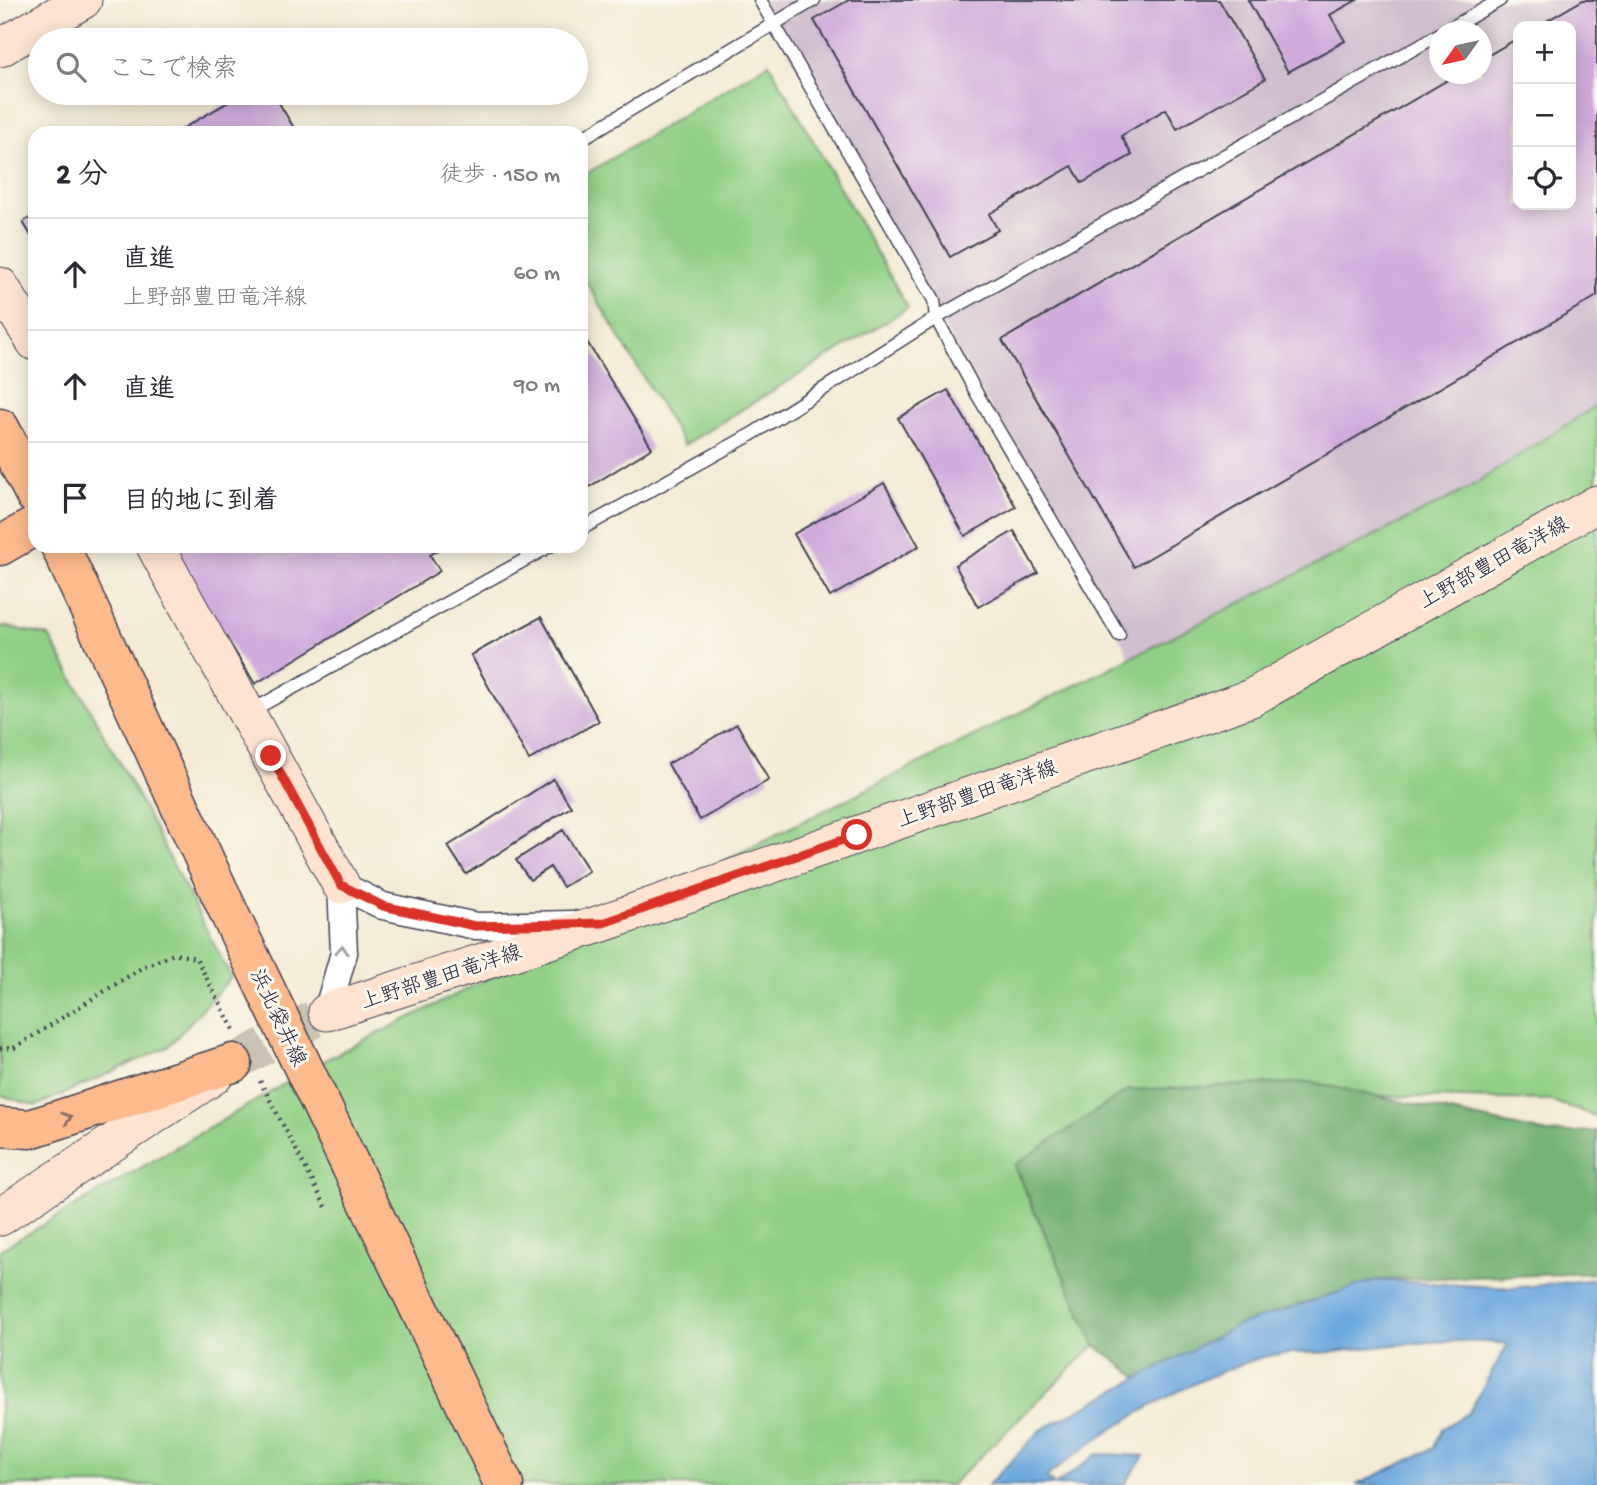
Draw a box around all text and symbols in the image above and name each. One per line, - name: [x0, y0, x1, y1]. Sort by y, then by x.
- north arrow: [1429, 21, 1492, 84]
- map controls: [1513, 21, 1576, 210]
- button: +: [1513, 21, 1576, 84]
- search box: [28, 28, 588, 105]
- icon: search: [52, 48, 90, 86]
- text: ここで検索: [108, 56, 238, 87]
- button: −: [1513, 84, 1576, 147]
- button: locate: [1513, 147, 1576, 210]
- text: 2 分: [56, 160, 108, 195]
- text: 徒歩 · 150 m: [440, 163, 560, 190]
- text: 直進: [123, 246, 175, 277]
- icon: ahead: [56, 255, 94, 293]
- text: 60 m: [514, 261, 560, 288]
- text: 上野部豊田竜洋線: [123, 286, 307, 313]
- icon: ahead: [56, 367, 94, 405]
- text: 90 m: [514, 373, 560, 400]
- text: 直進: [123, 376, 175, 407]
- icon: arrive: [56, 479, 94, 517]
- text: 目的地に到着: [123, 488, 279, 519]
- street label: 上野部豊田竜洋線: [1415, 513, 1574, 617]
- route end: [255, 740, 286, 771]
- street label: 上野部豊田竜洋線: [894, 756, 1062, 835]
- route start: [841, 819, 872, 850]
- street label: 上野部豊田竜洋線: [358, 941, 526, 1017]
- one-way arrow: [335, 944, 350, 955]
- street label: 浜北袋井線: [242, 965, 311, 1071]
- one-way arrow: [60, 1112, 72, 1126]

